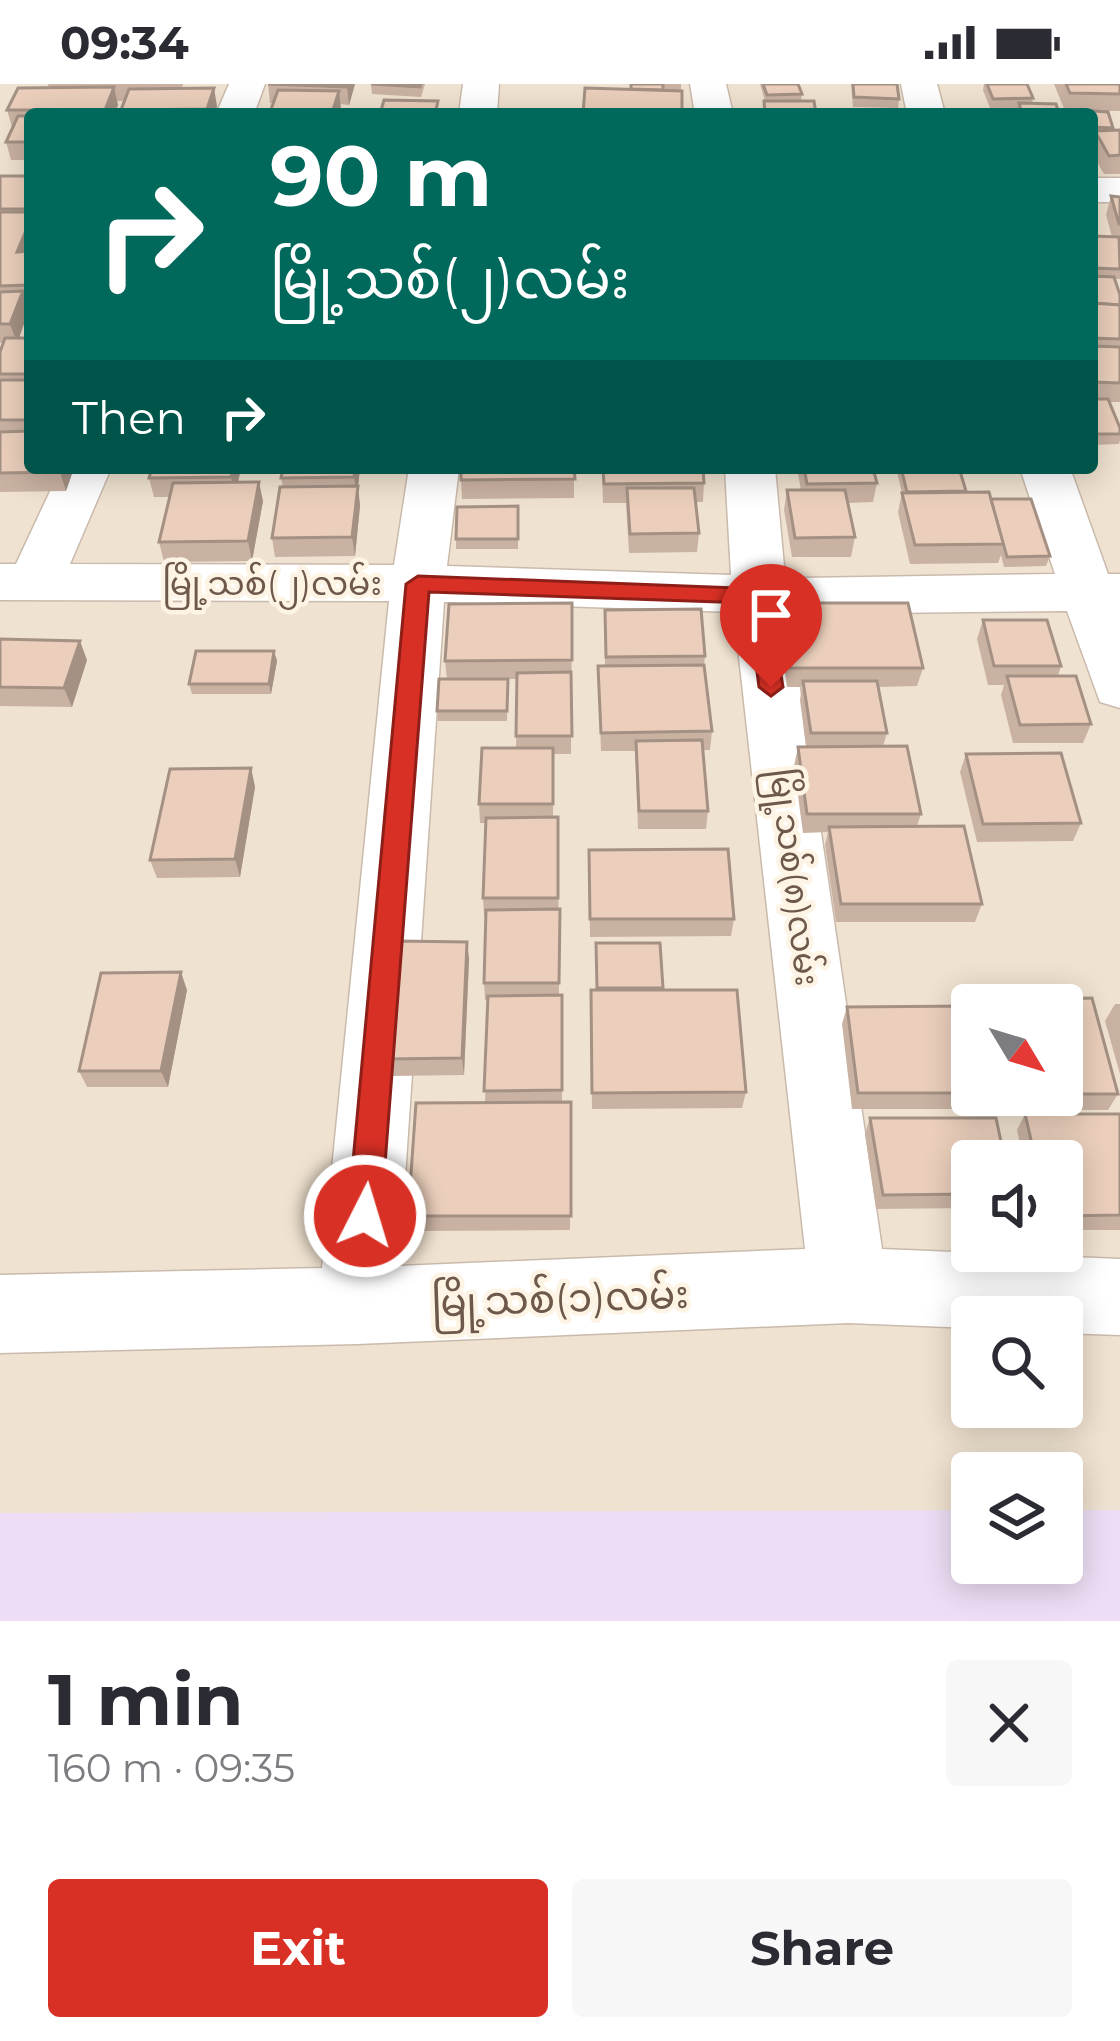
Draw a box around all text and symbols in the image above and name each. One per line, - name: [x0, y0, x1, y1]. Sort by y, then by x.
- text: 09:34: [60, 15, 189, 70]
- text: 90 m: [270, 125, 492, 227]
- icon: right: [72, 156, 228, 312]
- text: မြို့သစ်(၂)လမ်း: [270, 246, 629, 312]
- icon: right: [210, 384, 276, 450]
- text: Then: [72, 390, 186, 445]
- street label: မြို့သစ်(၂)လမ်း: [162, 561, 382, 610]
- pin: [720, 564, 822, 687]
- icon: arrive: [738, 582, 804, 648]
- street label: မြို့သစ်(၈)လမ်း: [755, 766, 830, 989]
- north arrow: [951, 984, 1083, 1116]
- map controls: [951, 984, 1083, 1584]
- button: sound: [951, 1140, 1083, 1272]
- position arrow: [302, 1153, 428, 1279]
- street label: မြို့သစ်(၁)လမ်း: [430, 1269, 690, 1334]
- button: search: [951, 1296, 1083, 1428]
- button: layers: [951, 1452, 1083, 1584]
- text: 1 min: [48, 1655, 244, 1743]
- button: close: [946, 1660, 1072, 1786]
- text: 160 m · 09:35: [48, 1744, 295, 1792]
- button: Exit: [48, 1879, 548, 2017]
- button: Share: [572, 1879, 1072, 2017]

